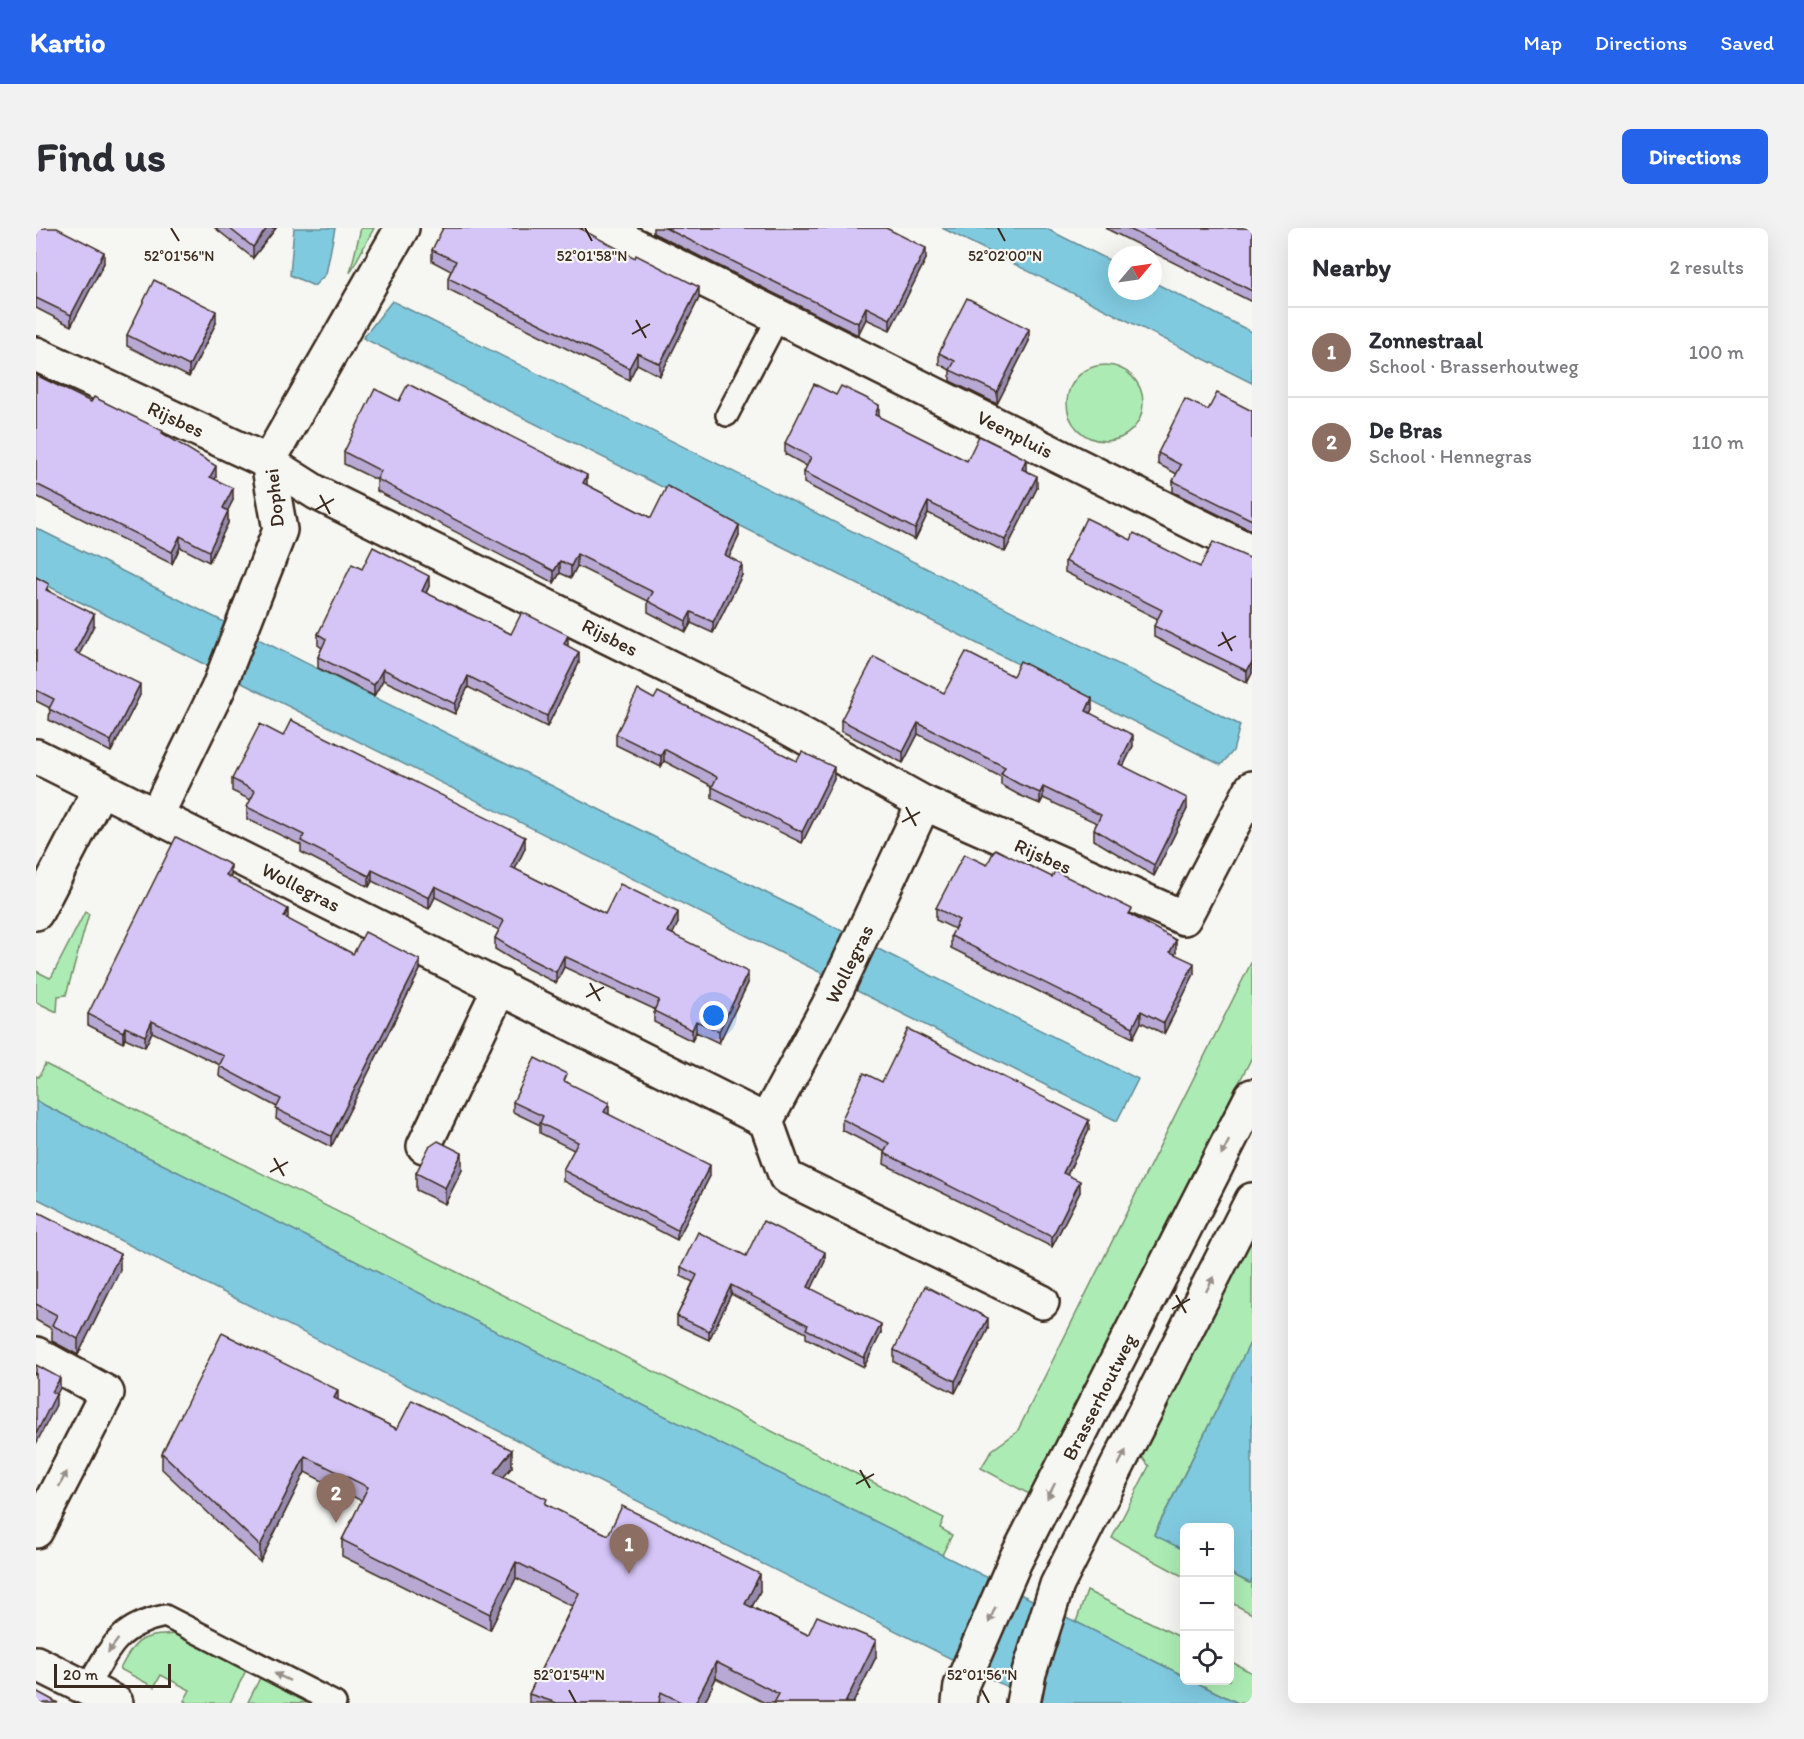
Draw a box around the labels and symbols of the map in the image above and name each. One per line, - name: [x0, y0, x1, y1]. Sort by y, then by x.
- north arrow: [1108, 246, 1162, 300]
- text: 52°01'56"N: [144, 247, 214, 265]
- text: 52°01'58"N: [557, 247, 627, 265]
- text: 52°02'00"N: [968, 247, 1042, 265]
- street label: Rijsbes: [144, 395, 208, 443]
- street label: Veenpluis: [973, 405, 1057, 463]
- street label: Dophei: [259, 467, 289, 529]
- street label: Rijsbes: [578, 613, 642, 661]
- street label: Rijsbes: [1011, 833, 1075, 879]
- street label: Wollegras: [258, 857, 344, 917]
- street label: Wollegras: [820, 920, 878, 1007]
- your location: [699, 1001, 728, 1030]
- one-way arrow: [1221, 1140, 1230, 1157]
- one-way arrow: [1205, 1275, 1214, 1292]
- street label: Brasserhoutweg: [1057, 1329, 1142, 1464]
- one-way arrow: [1117, 1449, 1126, 1466]
- one-way arrow: [58, 1471, 68, 1488]
- pin: 2: [316, 1474, 356, 1523]
- one-way arrow: [1047, 1482, 1056, 1499]
- pin: 1: [610, 1524, 648, 1574]
- one-way arrow: [987, 1606, 997, 1624]
- one-way arrow: [106, 1638, 119, 1654]
- scale bar: [54, 1661, 171, 1688]
- text: 52°01'54"N: [533, 1666, 605, 1684]
- text: 52°01'56"N: [947, 1666, 1017, 1684]
- one-way arrow: [274, 1673, 291, 1682]

